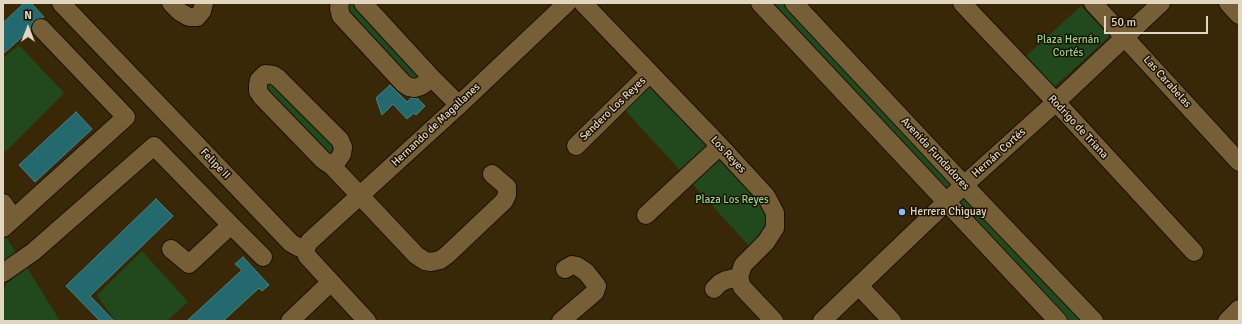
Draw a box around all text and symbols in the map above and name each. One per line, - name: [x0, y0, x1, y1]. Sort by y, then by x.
- north arrow: [8, 8, 48, 48]
- scale bar: [1106, 8, 1210, 34]
- text: N: [24, 9, 32, 22]
- text: 50 m: [1111, 15, 1136, 30]
- park label: Plaza Hernán Cortés: [1037, 33, 1099, 59]
- street label: Las Carabelas: [1140, 53, 1194, 111]
- street label: Sendero Los Reyes: [577, 74, 649, 144]
- street label: Hernando de Magallanes: [389, 81, 483, 169]
- street label: Rodrigo de Triana: [1045, 92, 1111, 162]
- street label: Avenida Fundadores: [898, 115, 972, 193]
- street label: Hernán Cortés: [969, 125, 1029, 181]
- street label: Los Reyes: [708, 134, 748, 176]
- street label: Felipe II: [197, 146, 233, 182]
- park label: Plaza Los Reyes: [695, 193, 769, 207]
- place label: Herrera Chiguay: [910, 205, 986, 219]
- marker: Herrera Chiguay: [897, 207, 907, 217]

